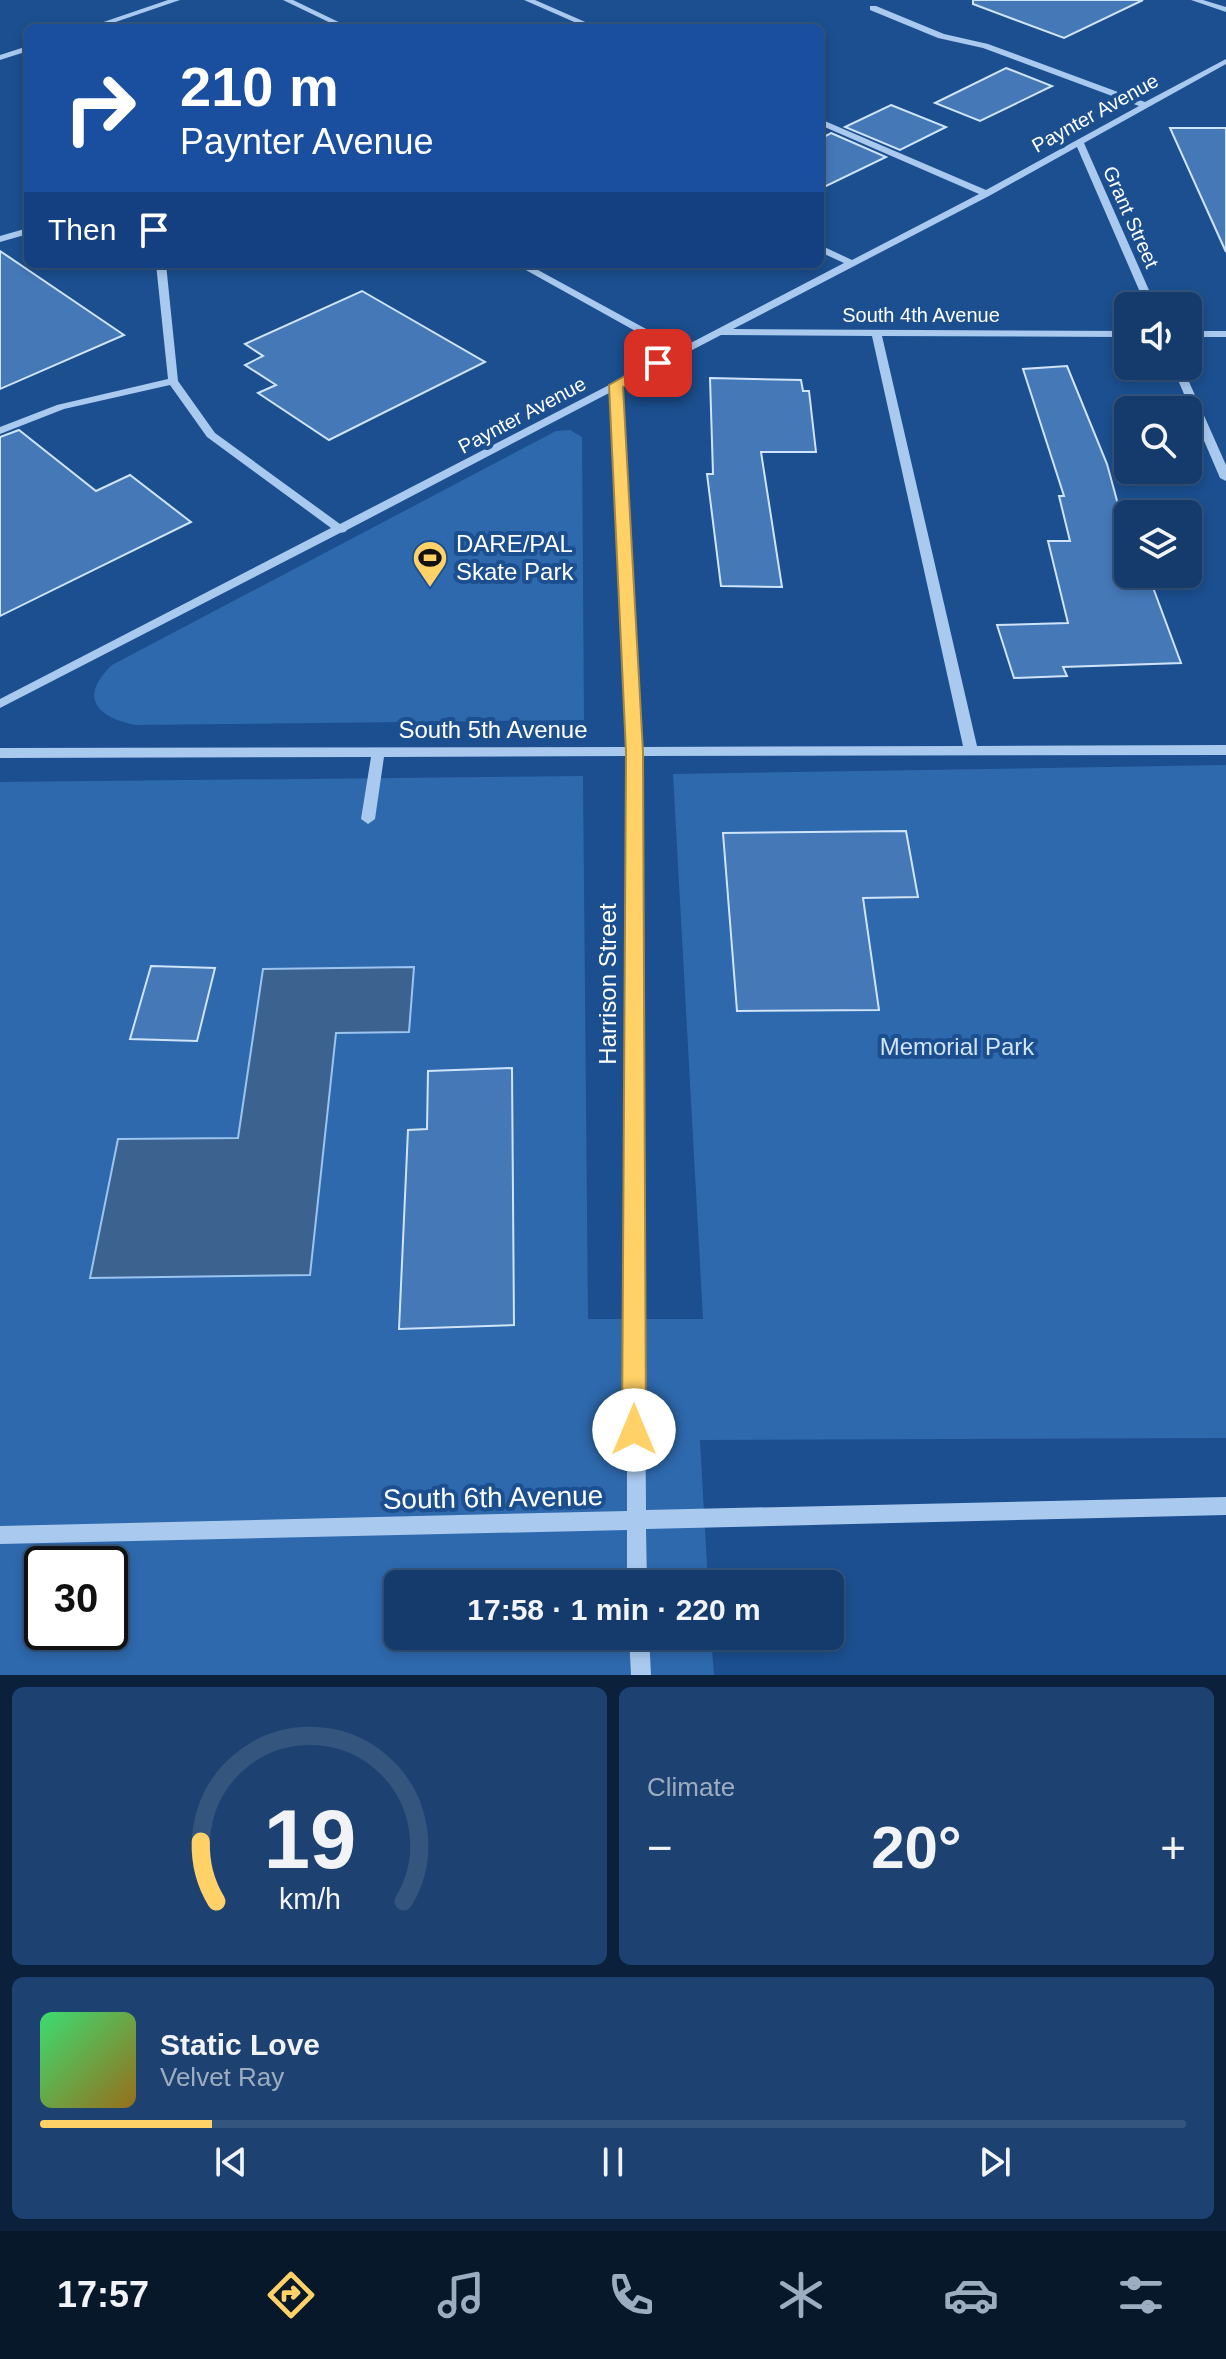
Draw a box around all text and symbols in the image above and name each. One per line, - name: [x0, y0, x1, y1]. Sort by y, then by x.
- text: 210 m: [180, 55, 339, 118]
- icon: right: [48, 56, 152, 160]
- street label: Paynter Avenue: [1028, 69, 1162, 157]
- text: Paynter Avenue: [180, 121, 434, 162]
- street label: Grant Street: [1099, 163, 1163, 272]
- icon: arrive: [132, 208, 176, 252]
- text: Then: [48, 213, 116, 246]
- map controls: [1114, 292, 1202, 588]
- button: sound: [1114, 292, 1202, 380]
- street label: South 4th Avenue: [842, 304, 1000, 326]
- pin: [624, 329, 692, 397]
- icon: arrive: [636, 341, 680, 385]
- street label: Paynter Avenue: [455, 372, 589, 458]
- button: search: [1114, 396, 1202, 484]
- button: layers: [1114, 500, 1202, 588]
- place label: DARE/PAL Skate Park: [456, 530, 574, 585]
- sports icon: DARE/PAL Skate Park: [411, 539, 449, 589]
- street label: South 5th Avenue: [398, 716, 588, 743]
- street label: Harrison Street: [594, 903, 621, 1065]
- park label: Memorial Park: [880, 1033, 1035, 1060]
- position arrow: [592, 1388, 676, 1472]
- street label: South 6th Avenue: [382, 1480, 604, 1515]
- speed limit sign: 30: [24, 1546, 128, 1650]
- text: 17:58 · 1 min · 220 m: [467, 1593, 761, 1626]
- text: Climate: [647, 1772, 735, 1802]
- text: 19: [263, 1793, 356, 1886]
- text: 20°: [871, 1814, 962, 1881]
- text: −: [647, 1823, 673, 1872]
- text: +: [1160, 1823, 1186, 1872]
- text: km/h: [279, 1883, 340, 1915]
- text: Static Love: [160, 2028, 320, 2061]
- text: Velvet Ray: [160, 2062, 284, 2092]
- icon: previous: [209, 2140, 253, 2184]
- icon: pause: [591, 2140, 635, 2184]
- icon: next: [973, 2140, 1017, 2184]
- icon: directions: [263, 2267, 319, 2323]
- icon: music: [433, 2267, 489, 2323]
- icon: phone: [603, 2267, 659, 2323]
- icon: climate: [773, 2267, 829, 2323]
- icon: car: [943, 2267, 999, 2323]
- icon: filters: [1113, 2267, 1169, 2323]
- text: 17:57: [57, 2274, 149, 2315]

